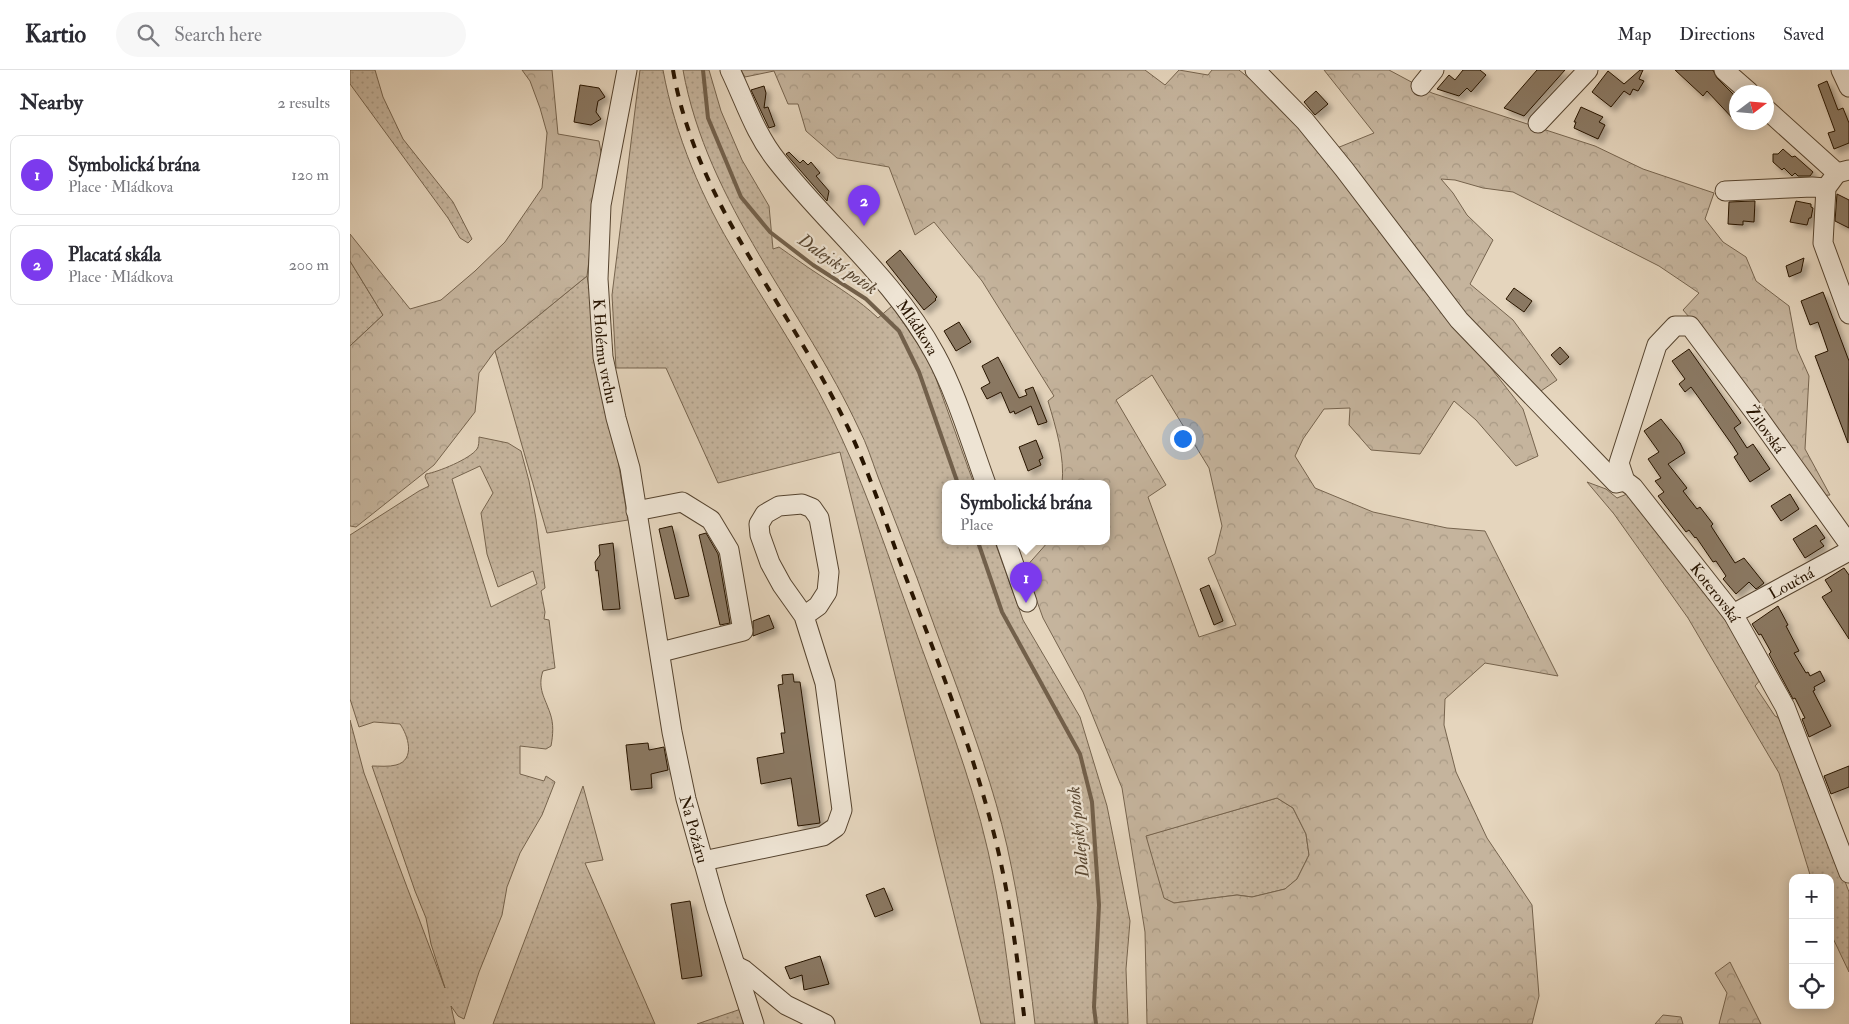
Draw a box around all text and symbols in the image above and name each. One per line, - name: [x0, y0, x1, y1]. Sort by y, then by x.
- search box: [116, 12, 466, 57]
- text: Kartio: [25, 19, 86, 50]
- icon: search: [134, 21, 162, 49]
- text: Search here: [174, 23, 262, 47]
- text: Map: [1618, 23, 1651, 46]
- text: Directions: [1679, 23, 1755, 46]
- text: Saved: [1783, 23, 1824, 46]
- north arrow: [1729, 85, 1774, 130]
- text: Nearby: [20, 89, 83, 116]
- text: 2 results: [277, 93, 330, 113]
- text: Symbolická brána: [68, 153, 200, 177]
- text: 1: [34, 165, 40, 185]
- text: 120 m: [291, 165, 329, 185]
- text: Place · Mládkova: [68, 177, 173, 197]
- pin: 2: [848, 185, 880, 226]
- water label: Dalejský potok: [793, 228, 882, 300]
- text: Placatá skála: [68, 243, 161, 267]
- text: 2: [33, 255, 41, 275]
- text: 200 m: [289, 255, 329, 275]
- text: Place · Mládkova: [68, 267, 173, 287]
- street label: Mládkova: [892, 296, 943, 359]
- street label: K Holému vrchu: [588, 298, 622, 405]
- street label: Žilovská: [1741, 401, 1790, 458]
- your location: [1170, 426, 1196, 452]
- popup: [942, 480, 1110, 545]
- text: Symbolická brána: [960, 491, 1092, 515]
- text: Place: [960, 515, 993, 535]
- street label: Koterovská: [1685, 559, 1745, 626]
- pin: 1: [1010, 562, 1042, 603]
- street label: Loučná: [1765, 563, 1818, 604]
- water label: Dalejský potok: [1062, 785, 1095, 880]
- street label: Na Požáru: [675, 793, 712, 865]
- map controls: [1789, 874, 1834, 1009]
- button: +: [1789, 874, 1834, 919]
- button: −: [1789, 919, 1834, 964]
- button: locate: [1789, 964, 1834, 1009]

